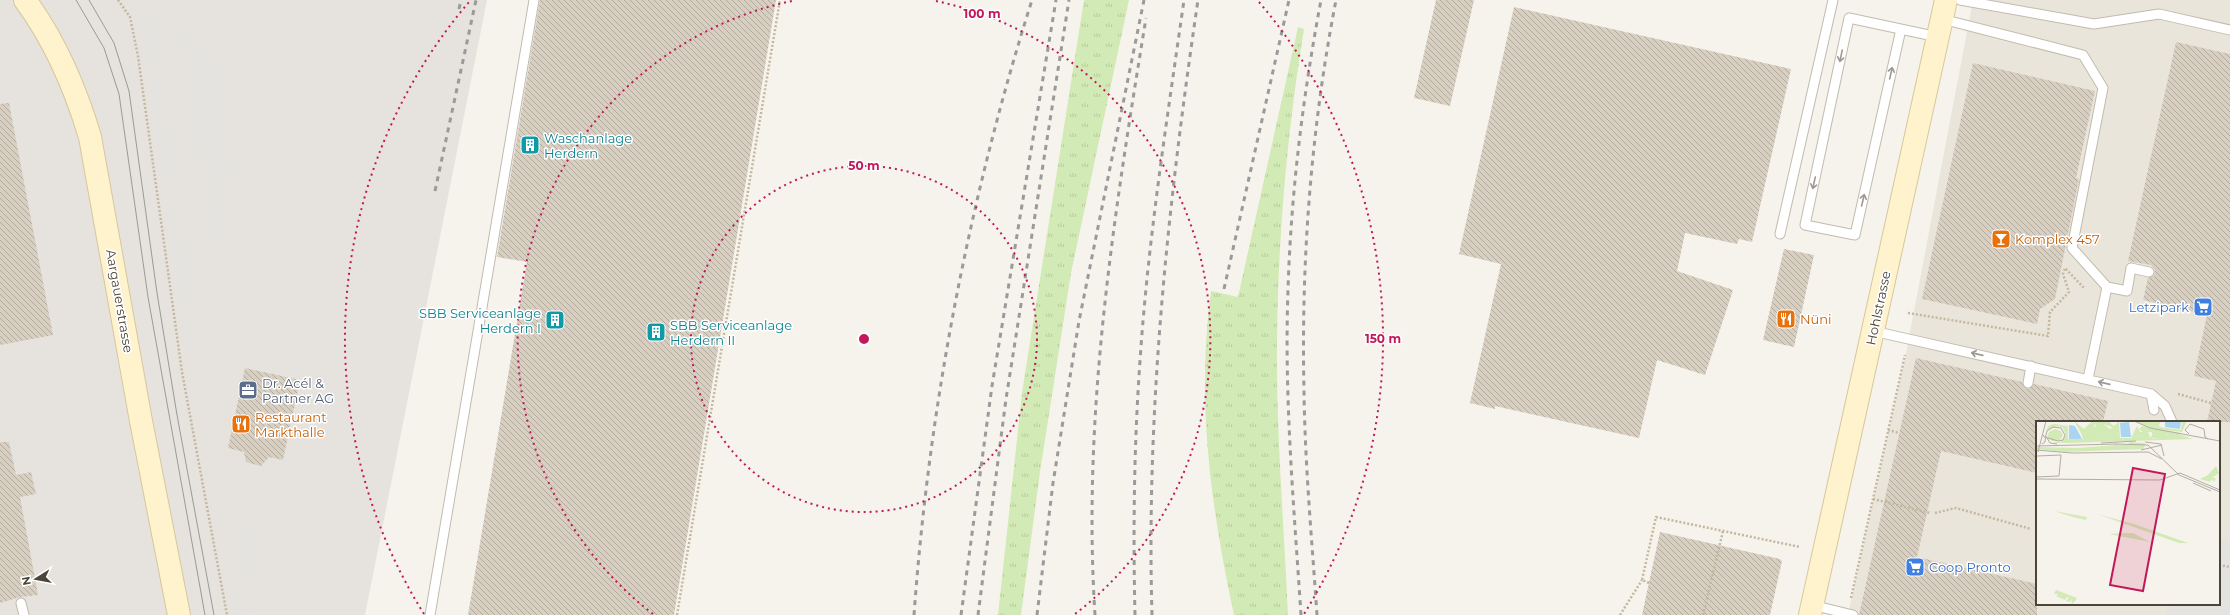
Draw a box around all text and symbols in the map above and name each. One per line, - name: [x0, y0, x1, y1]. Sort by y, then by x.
- text: 100 m: [964, 6, 1000, 21]
- one-way arrow: [1837, 49, 1845, 62]
- one-way arrow: [1888, 67, 1896, 80]
- place label: Waschanlage Herdern: [544, 130, 632, 161]
- building icon: Waschanlage Herdern: [519, 134, 541, 156]
- text: 50 m: [848, 158, 880, 173]
- one-way arrow: [1810, 177, 1818, 190]
- one-way arrow: [1860, 193, 1868, 206]
- bar icon: Komplex 457: [1990, 228, 2012, 250]
- place label: Komplex 457: [2015, 231, 2100, 247]
- street label: Aargauerstrasse: [103, 248, 137, 354]
- street label: Hohlstrasse: [1862, 269, 1894, 347]
- supermarket icon: Letzipark: [2192, 296, 2214, 318]
- place label: Letzipark: [2129, 299, 2189, 315]
- place label: SBB Serviceanlage Herdern I: [419, 305, 541, 336]
- restaurant icon: Nüni: [1775, 308, 1797, 330]
- building icon: SBB Serviceanlage Herdern I: [544, 309, 566, 331]
- place label: Nüni: [1800, 311, 1832, 327]
- place label: SBB Serviceanlage Herdern II: [670, 317, 792, 348]
- building icon: SBB Serviceanlage Herdern II: [645, 321, 667, 343]
- text: 150 m: [1365, 331, 1401, 346]
- centre of rings: [857, 332, 871, 346]
- one-way arrow: [1971, 349, 1984, 357]
- place label: Dr. Acél & Partner AG: [262, 375, 334, 406]
- one-way arrow: [2098, 378, 2111, 386]
- office icon: Dr. Acél & Partner AG: [237, 379, 259, 401]
- place label: Restaurant Markthalle: [255, 409, 326, 440]
- restaurant icon: Restaurant Markthalle: [230, 413, 252, 435]
- inset map: [2036, 421, 2220, 605]
- supermarket icon: Coop Pronto: [1904, 556, 1926, 578]
- north arrow: [16, 559, 56, 599]
- place label: Coop Pronto: [1929, 559, 2011, 575]
- text: N: [18, 575, 34, 587]

